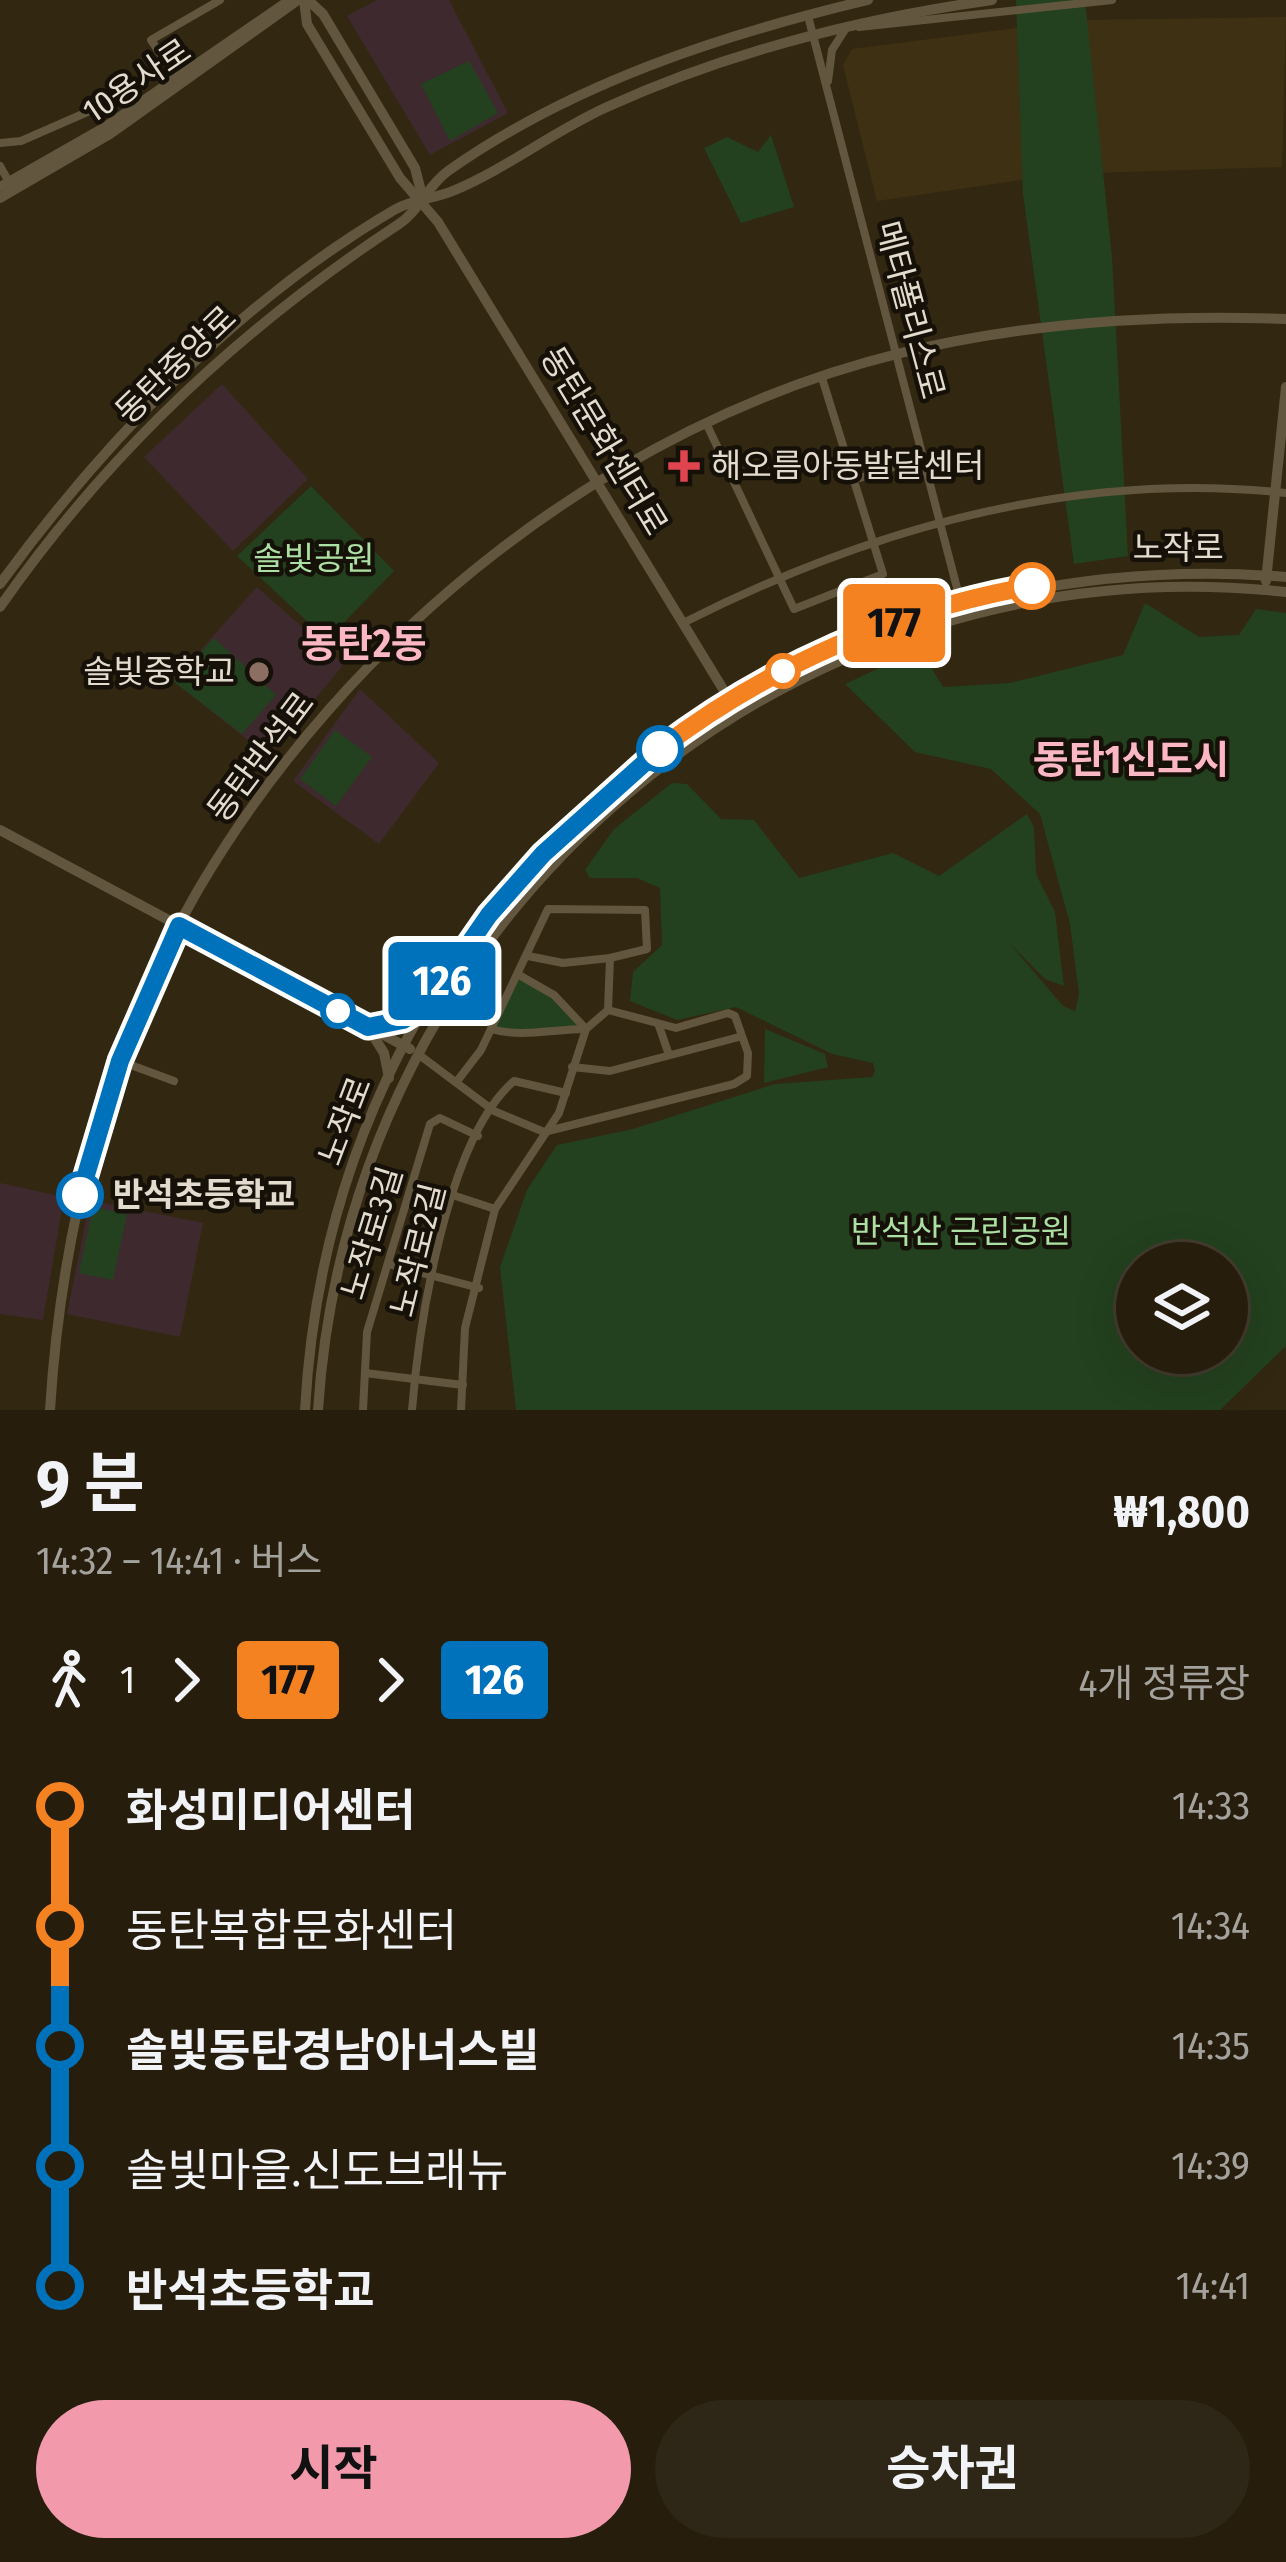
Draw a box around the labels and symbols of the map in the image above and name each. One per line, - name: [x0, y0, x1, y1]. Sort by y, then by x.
- street label: 10용사로: [76, 31, 198, 131]
- street label: 메타폴리스로: [867, 217, 953, 403]
- street label: 동탄중앙로: [108, 298, 244, 432]
- street label: 동탄문화센터로: [532, 340, 676, 542]
- place label: 해오름아동발달센터: [711, 446, 984, 486]
- marker: 해오름아동발달센터: [668, 450, 700, 482]
- street label: 노작로: [1132, 528, 1224, 568]
- park label: 솔빛공원: [253, 539, 375, 579]
- unlabelled marker: [1010, 564, 1054, 608]
- line badge: 177: [825, 584, 963, 662]
- district label: 동탄2동: [301, 621, 427, 667]
- place label: 솔빛중학교: [83, 652, 235, 692]
- unlabelled marker: [767, 655, 799, 687]
- marker: 솔빛중학교: [246, 659, 272, 685]
- street label: 동탄반석로: [199, 684, 323, 830]
- unlabelled marker: [638, 727, 682, 771]
- district label: 동탄1신도시: [1033, 737, 1229, 783]
- line badge: 126: [373, 942, 511, 1020]
- unlabelled marker: [322, 995, 354, 1027]
- street label: 노작로: [310, 1071, 380, 1171]
- street label: 노작로3길: [333, 1162, 411, 1304]
- marker: 반석초등학교: [58, 1173, 102, 1217]
- place label: 반석초등학교: [113, 1175, 295, 1215]
- street label: 노작로2길: [382, 1179, 454, 1321]
- park label: 반석산 근린공원: [851, 1212, 1071, 1252]

